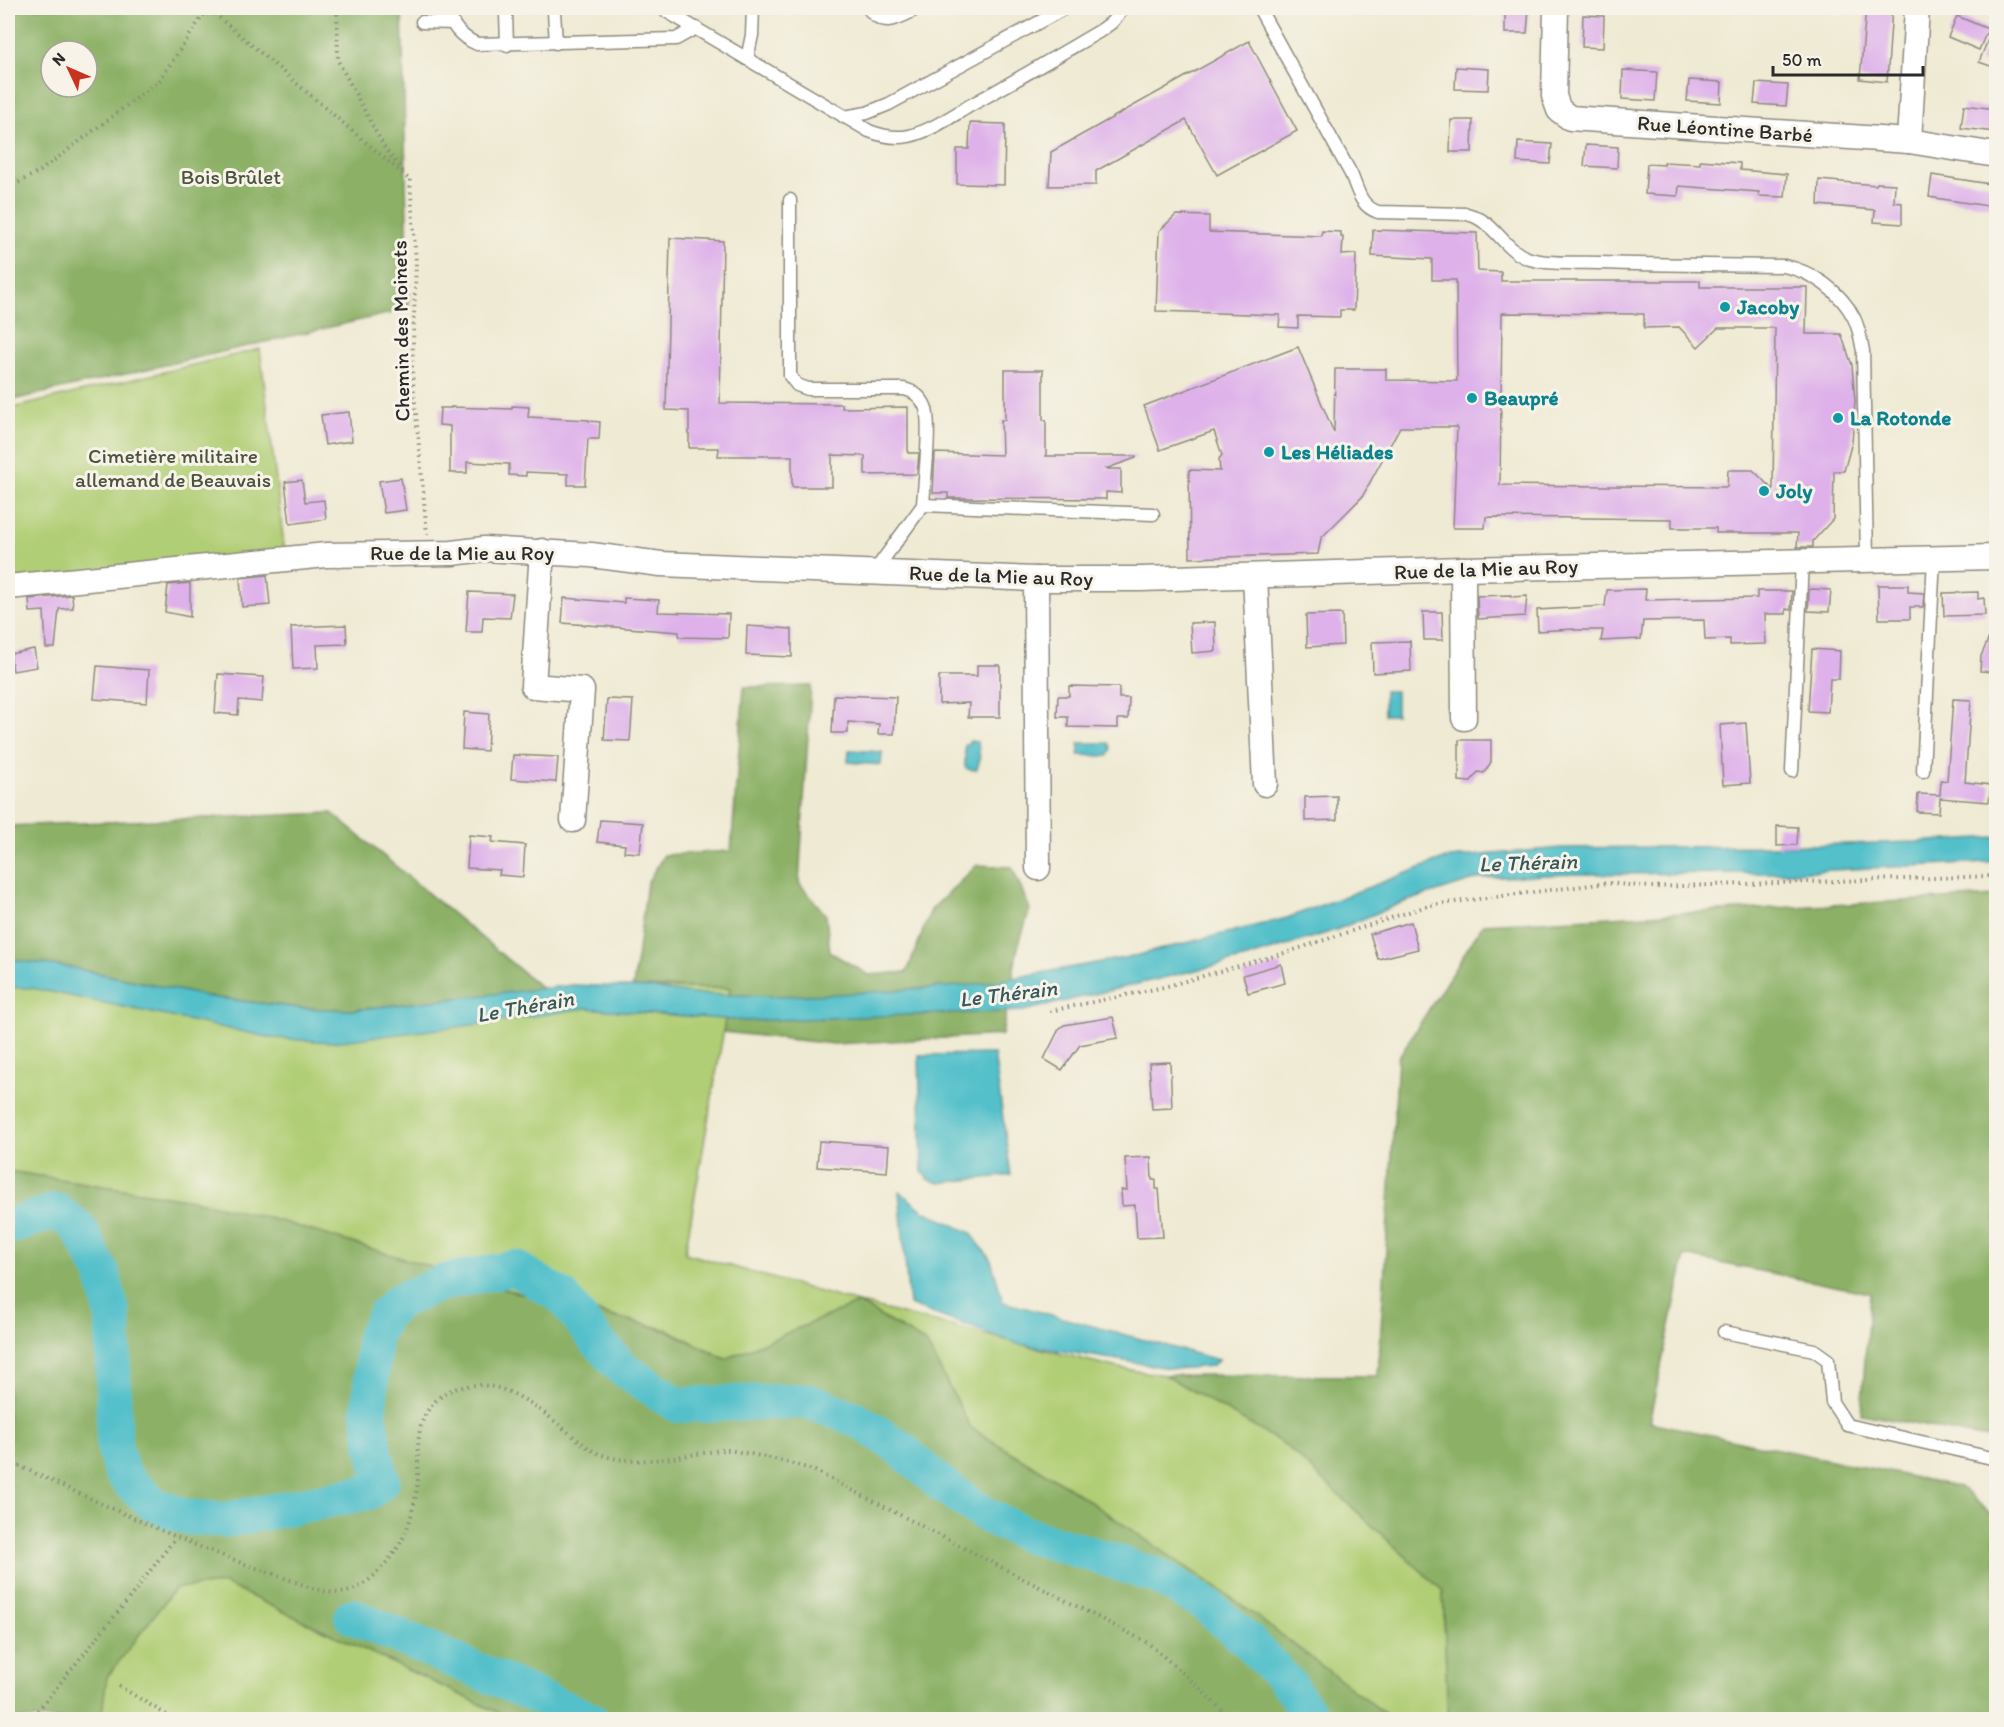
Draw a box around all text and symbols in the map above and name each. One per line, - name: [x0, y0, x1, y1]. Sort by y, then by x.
- north arrow: [39, 39, 99, 99]
- scale bar: [1773, 39, 1923, 77]
- text: N: [48, 48, 69, 69]
- text: 50 m: [1782, 49, 1822, 71]
- street label: Rue Léontine Barbé: [1637, 110, 1814, 147]
- park label: Bois Brûlet: [181, 164, 281, 189]
- street label: Chemin des Moinets: [386, 240, 415, 422]
- place label: Jacoby: [1736, 294, 1800, 320]
- marker: Jacoby: [1718, 300, 1732, 314]
- place label: Beaupré: [1484, 385, 1559, 411]
- marker: Beaupré: [1465, 391, 1479, 405]
- place label: La Rotonde: [1850, 405, 1951, 430]
- marker: La Rotonde: [1831, 411, 1845, 425]
- place label: Les Héliades: [1281, 439, 1393, 464]
- park label: Cimetière militaire allemand de Beauvais: [75, 443, 271, 492]
- marker: Les Héliades: [1262, 445, 1276, 459]
- place label: Joly: [1775, 478, 1813, 504]
- marker: Joly: [1757, 484, 1771, 498]
- street label: Rue de la Mie au Roy: [370, 540, 554, 565]
- street label: Rue de la Mie au Roy: [1394, 553, 1579, 584]
- street label: Rue de la Mie au Roy: [909, 560, 1094, 591]
- water label: Le Thérain: [1478, 847, 1578, 878]
- water label: Le Thérain: [958, 974, 1059, 1013]
- water label: Le Thérain: [474, 985, 576, 1028]

